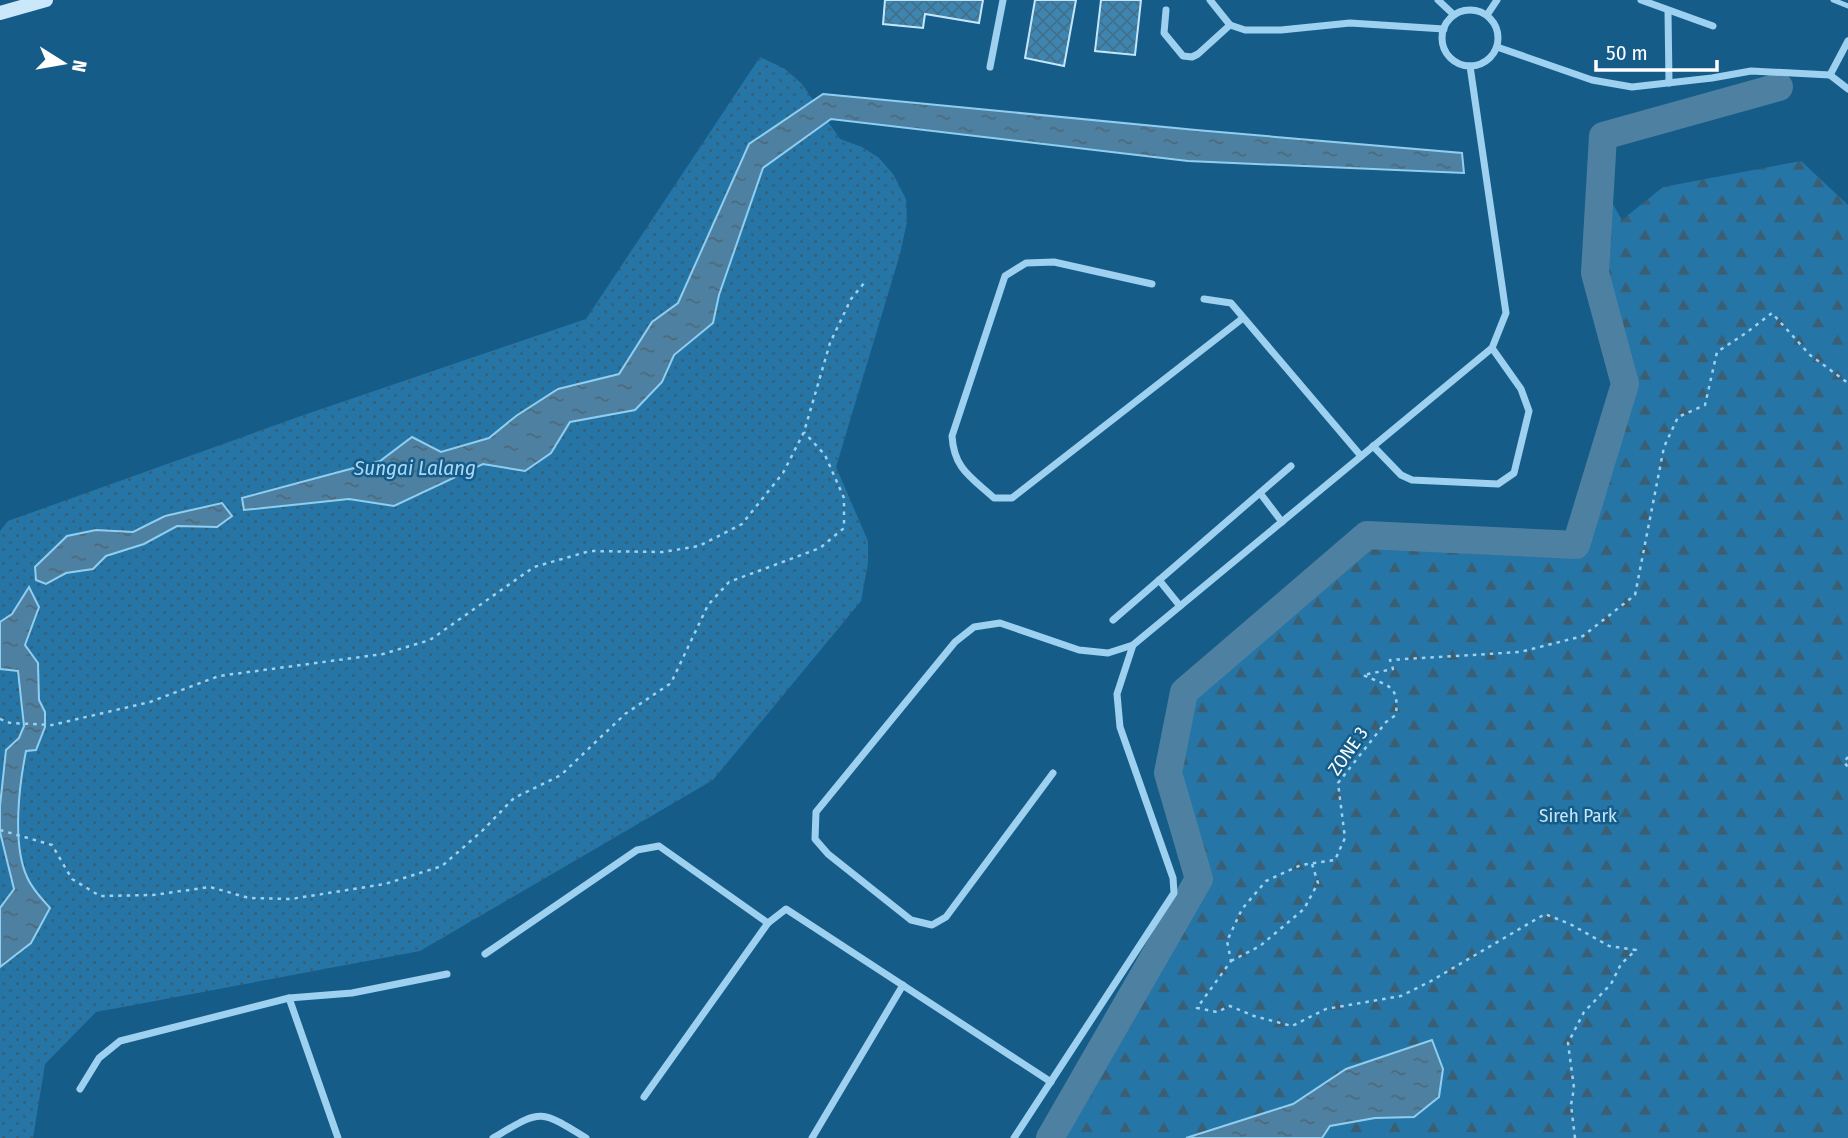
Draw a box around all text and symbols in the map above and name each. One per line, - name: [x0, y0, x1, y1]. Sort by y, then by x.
- north arrow: [28, 28, 98, 98]
- scale bar: [1596, 28, 1717, 72]
- text: 50 m: [1606, 40, 1648, 66]
- text: N: [67, 58, 92, 74]
- water label: Sungai Lalang: [353, 455, 476, 481]
- street label: ZONE 3: [1323, 722, 1373, 780]
- park label: Sireh Park: [1539, 804, 1617, 827]

